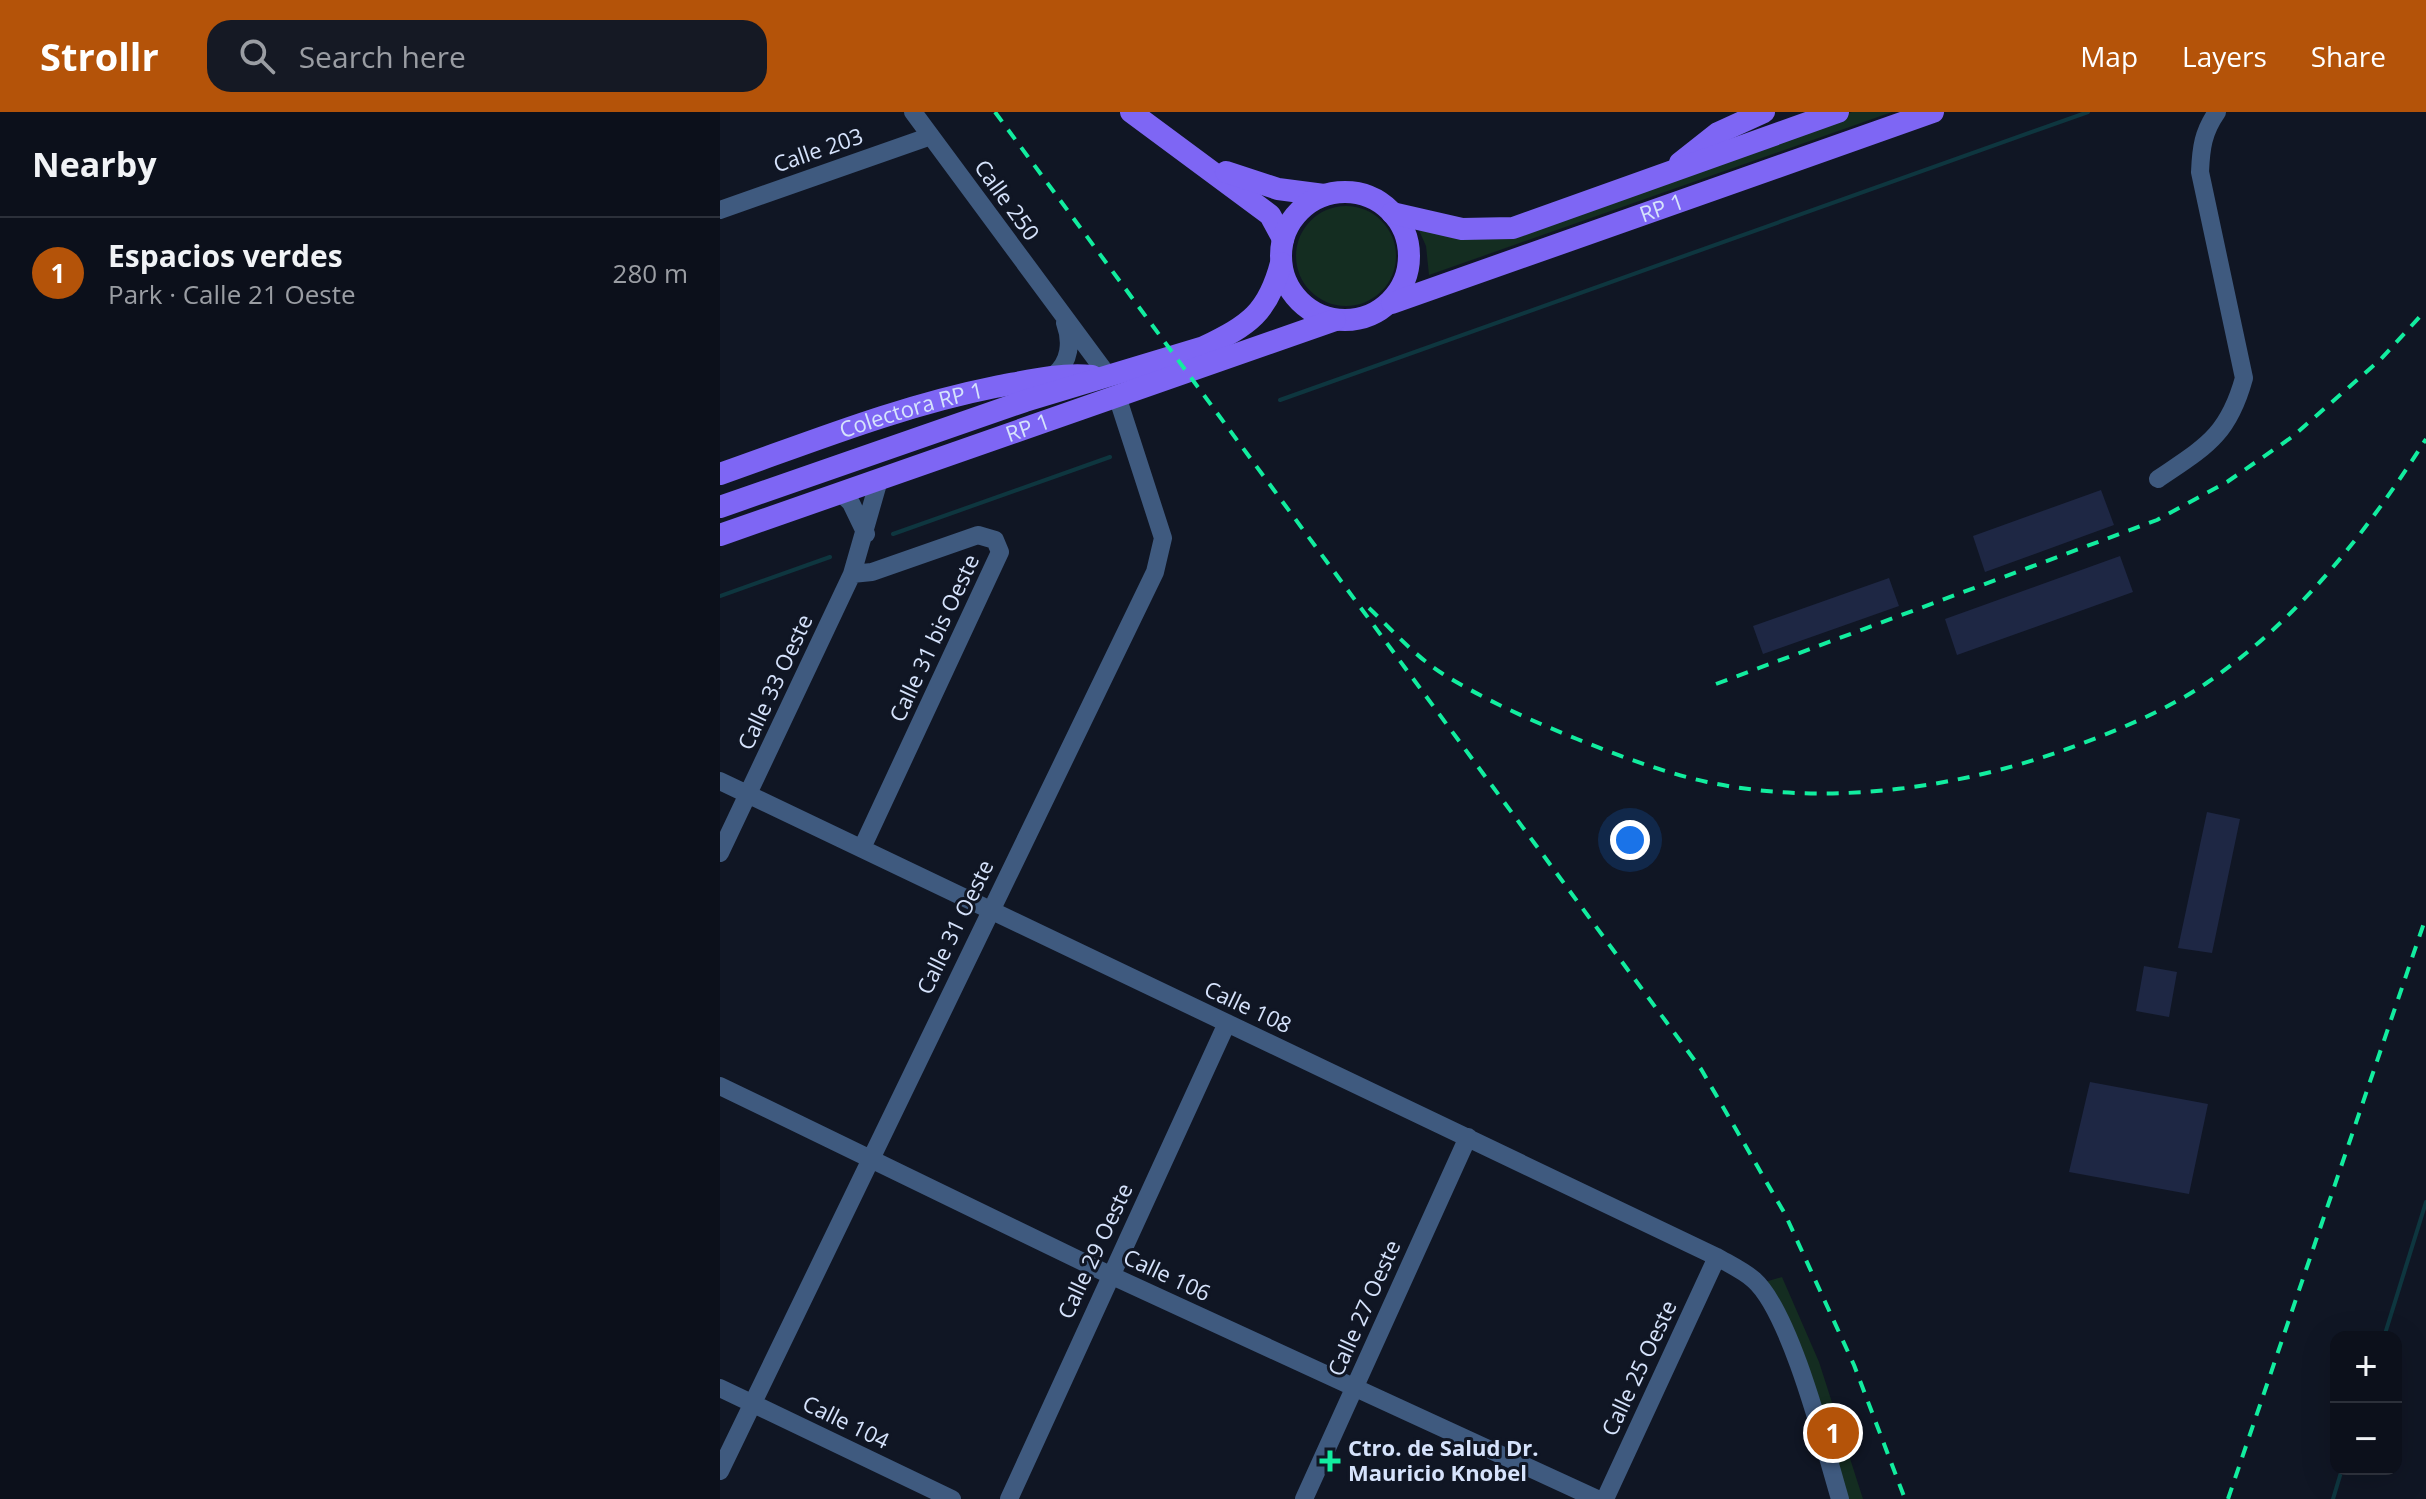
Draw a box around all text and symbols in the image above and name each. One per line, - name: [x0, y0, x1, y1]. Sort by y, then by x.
- search box: [207, 20, 767, 92]
- text: Strollr: [40, 30, 159, 82]
- icon: search: [235, 34, 279, 78]
- text: Search here: [299, 36, 466, 77]
- text: Map: [2080, 37, 2138, 75]
- text: Layers: [2182, 37, 2267, 75]
- text: Share: [2311, 37, 2386, 75]
- street label: Calle 203: [769, 120, 867, 178]
- text: Nearby: [32, 141, 157, 187]
- street label: Calle 250: [968, 153, 1047, 246]
- street label: RP 1: [1635, 185, 1688, 229]
- text: Espacios verdes: [108, 235, 343, 276]
- text: 1: [51, 255, 65, 291]
- text: 280 m: [613, 255, 688, 291]
- text: Park · Calle 21 Oeste: [108, 276, 356, 312]
- street label: Colectora RP 1: [835, 374, 986, 444]
- street label: RP 1: [1001, 405, 1054, 448]
- street label: Calle 31 bis Oeste: [881, 549, 985, 726]
- street label: Calle 33 Oeste: [730, 609, 819, 754]
- your location: [1610, 820, 1650, 860]
- street label: Calle 31 Oeste: [909, 854, 1000, 999]
- street label: Calle 108: [1200, 973, 1297, 1039]
- street label: Calle 29 Oeste: [1050, 1178, 1139, 1323]
- street label: Calle 27 Oeste: [1320, 1235, 1407, 1381]
- street label: Calle 106: [1119, 1241, 1216, 1307]
- street label: Calle 25 Oeste: [1594, 1295, 1683, 1440]
- map controls: [2330, 1331, 2402, 1475]
- button: +: [2330, 1331, 2402, 1403]
- street label: Calle 104: [798, 1387, 895, 1455]
- pin: 1: [1807, 1403, 1859, 1463]
- button: −: [2330, 1403, 2402, 1475]
- place label: Ctro. de Salud Dr. Mauricio Knobel: [1348, 1432, 1539, 1487]
- marker: Ctro. de Salud Dr. Mauricio Knobel: [1319, 1450, 1341, 1472]

